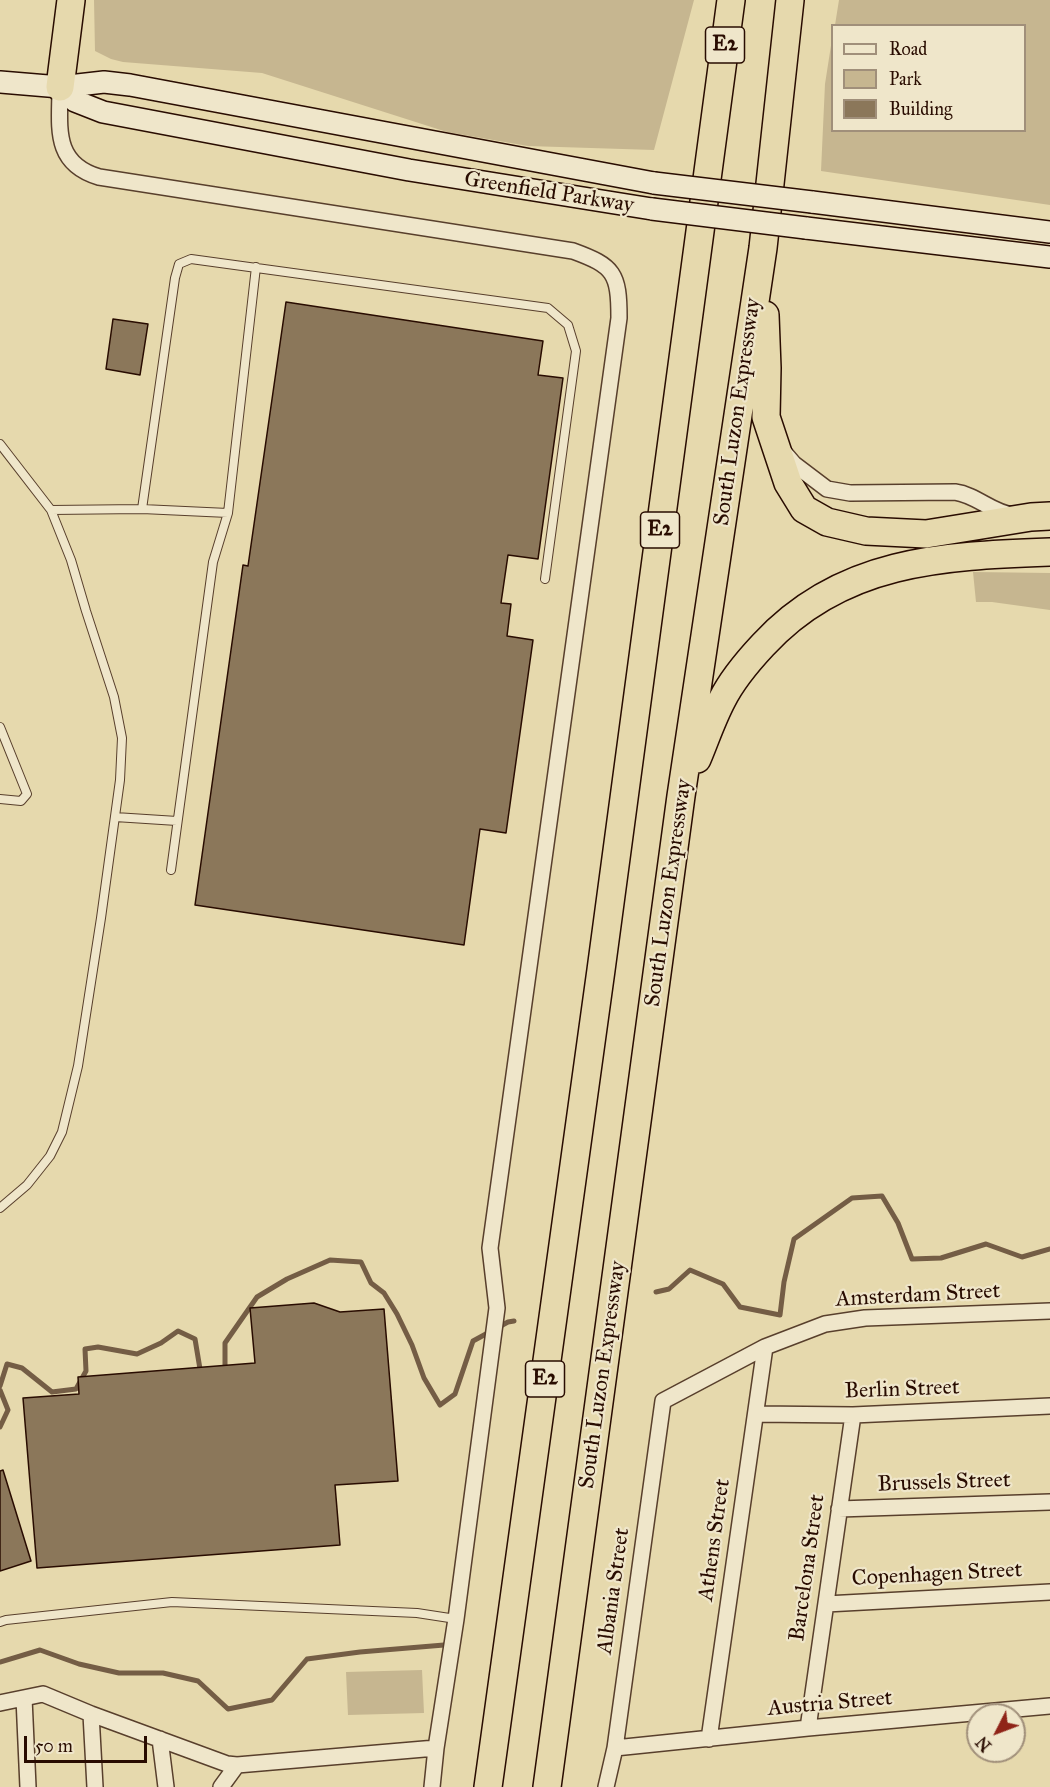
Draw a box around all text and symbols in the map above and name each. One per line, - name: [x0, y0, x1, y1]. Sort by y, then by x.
- legend: [831, 24, 1026, 132]
- road number: E2: [706, 27, 744, 63]
- text: Road: [889, 38, 927, 60]
- text: Park: [889, 68, 922, 90]
- text: Building: [889, 98, 952, 120]
- street label: Greenfield Parkway: [462, 167, 636, 219]
- street label: South Luzon Expressway: [709, 296, 767, 528]
- road number: E2: [640, 512, 680, 548]
- street label: South Luzon Expressway: [640, 777, 698, 1009]
- street label: South Luzon Expressway: [574, 1259, 632, 1491]
- street label: Amsterdam Street: [835, 1279, 1001, 1313]
- road number: E2: [526, 1361, 564, 1397]
- street label: Berlin Street: [844, 1375, 960, 1405]
- street label: Brussels Street: [877, 1467, 1011, 1499]
- street label: Athens Street: [693, 1477, 737, 1603]
- street label: Barcelona Street: [785, 1493, 831, 1643]
- street label: Albania Street: [592, 1526, 636, 1656]
- street label: Copenhagen Street: [851, 1557, 1023, 1593]
- street label: Austria Street: [767, 1685, 893, 1723]
- north arrow: [966, 1703, 1026, 1763]
- scale bar: [27, 1724, 150, 1762]
- text: N: [972, 1733, 995, 1755]
- text: 50 m: [35, 1735, 73, 1757]

